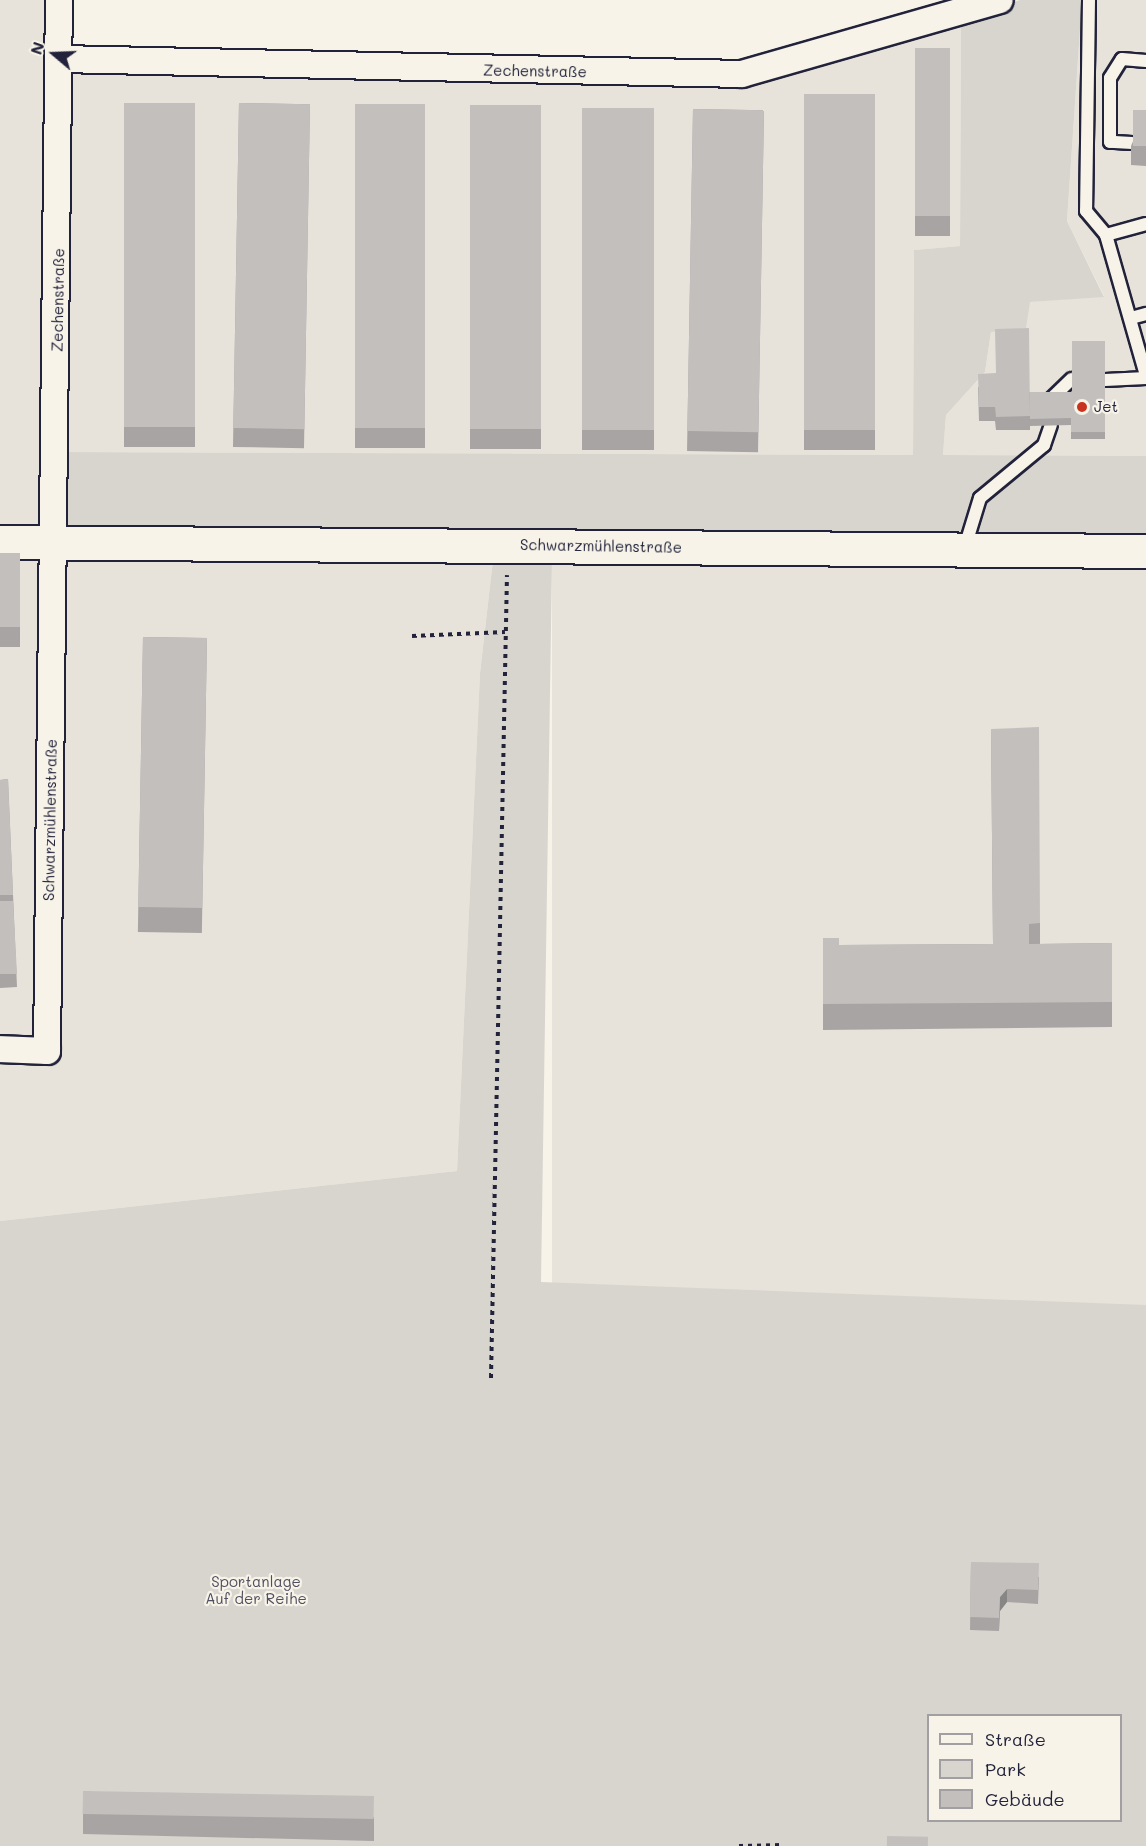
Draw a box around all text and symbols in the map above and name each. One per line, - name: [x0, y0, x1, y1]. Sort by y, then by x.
- north arrow: [24, 24, 84, 84]
- text: N: [25, 39, 48, 57]
- street label: Zechenstraße: [483, 61, 587, 81]
- street label: Zechenstraße: [48, 248, 68, 352]
- place label: Jet: [1094, 398, 1118, 416]
- marker: Jet: [1075, 400, 1089, 414]
- street label: Schwarzmühlenstraße: [520, 536, 682, 556]
- street label: Schwarzmühlenstraße: [40, 739, 60, 901]
- park label: Sportanlage Auf der Reihe: [205, 1572, 307, 1607]
- legend: [927, 1714, 1122, 1822]
- text: Straße: [985, 1727, 1046, 1751]
- text: Park: [985, 1757, 1026, 1781]
- text: Gebäude: [985, 1787, 1065, 1811]

